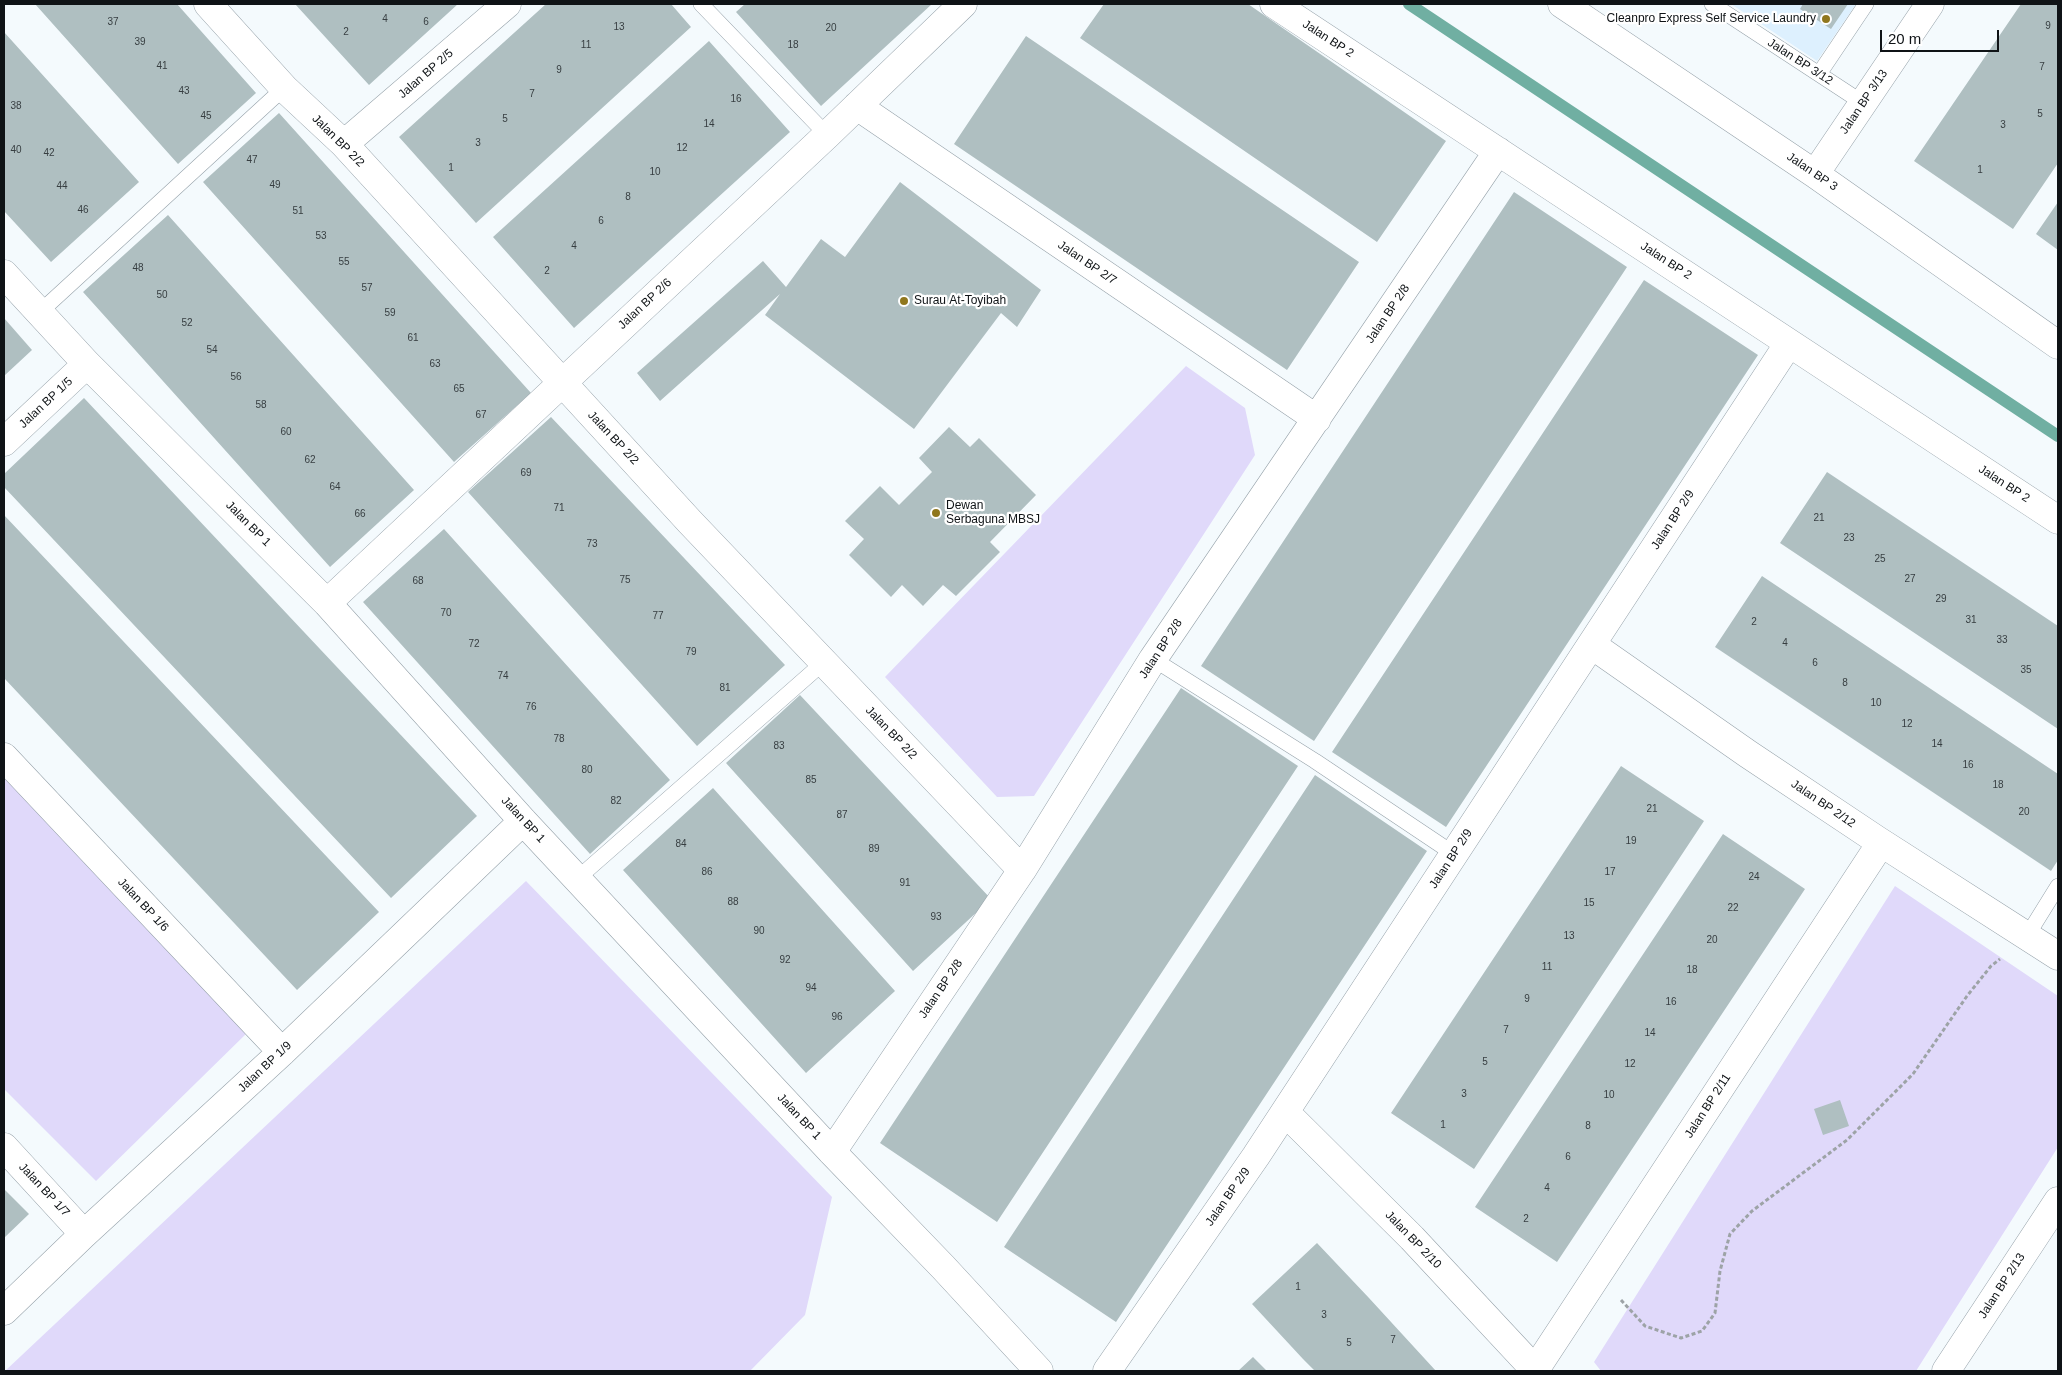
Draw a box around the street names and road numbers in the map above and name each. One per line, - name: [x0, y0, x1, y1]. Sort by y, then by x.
- street label: Jalan BP 2: [1300, 17, 1356, 61]
- street label: Jalan BP 3/12: [1765, 36, 1835, 88]
- street label: Jalan BP 2/5: [396, 46, 456, 102]
- street label: Jalan BP 3/13: [1837, 67, 1891, 137]
- street label: Jalan BP 2/2: [309, 112, 367, 170]
- street label: Jalan BP 3: [1784, 150, 1840, 194]
- street label: Jalan BP 2/7: [1055, 238, 1119, 288]
- street label: Jalan BP 2: [1638, 239, 1694, 283]
- street label: Jalan BP 2/6: [615, 276, 675, 332]
- street label: Jalan BP 2/8: [1363, 282, 1413, 346]
- street label: Jalan BP 1/5: [16, 375, 76, 431]
- street label: Jalan BP 2/2: [585, 408, 641, 468]
- street label: Jalan BP 2: [1976, 462, 2032, 506]
- street label: Jalan BP 2/9: [1648, 488, 1698, 552]
- street label: Jalan BP 1: [222, 498, 274, 550]
- street label: Jalan BP 2/8: [1136, 617, 1186, 681]
- street label: Jalan BP 2/2: [862, 704, 920, 762]
- street label: Jalan BP 2/12: [1788, 777, 1858, 831]
- street label: Jalan BP 1: [498, 794, 548, 846]
- street label: Jalan BP 2/9: [1426, 827, 1476, 891]
- street label: Jalan BP 1/6: [115, 875, 171, 935]
- street label: Jalan BP 2/8: [916, 957, 966, 1021]
- street label: Jalan BP 1/9: [235, 1039, 295, 1095]
- street label: Jalan BP 2/11: [1682, 1071, 1734, 1141]
- street label: Jalan BP 1: [774, 1091, 824, 1143]
- street label: Jalan BP 1/7: [16, 1160, 72, 1220]
- street label: Jalan BP 2/9: [1203, 1165, 1253, 1229]
- street label: Jalan BP 2/10: [1382, 1208, 1444, 1272]
- street label: Jalan BP 2/13: [1976, 1251, 2028, 1321]

